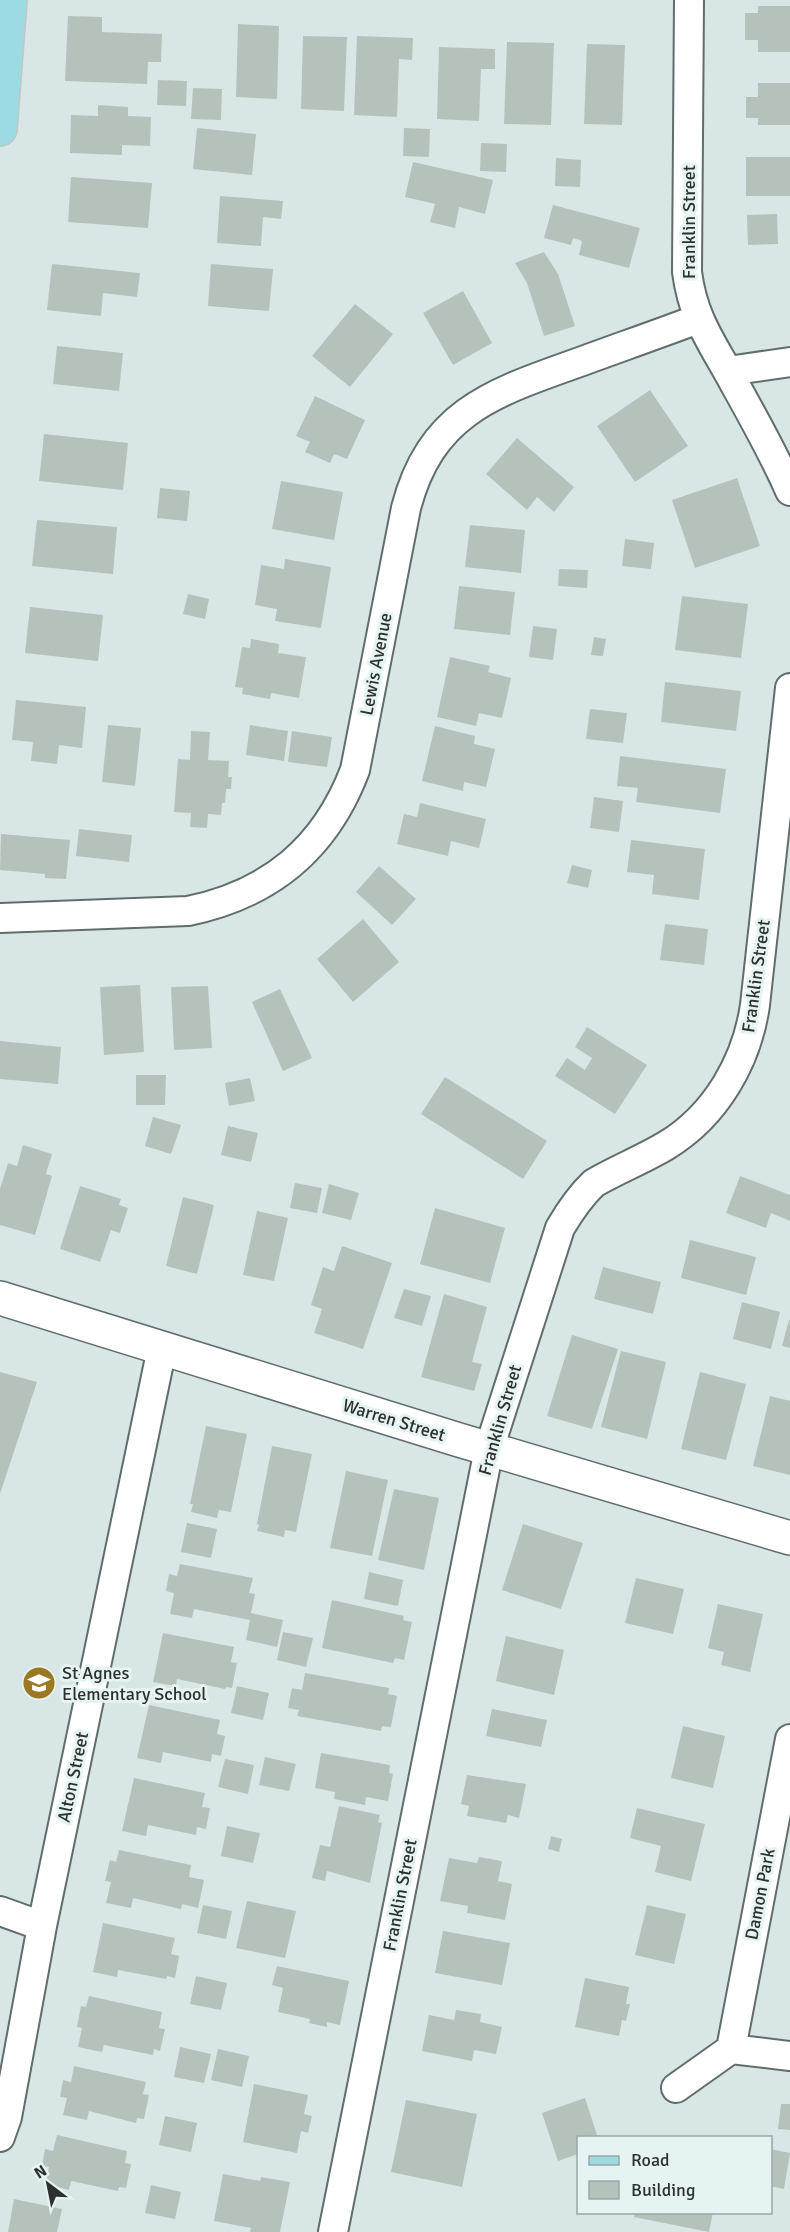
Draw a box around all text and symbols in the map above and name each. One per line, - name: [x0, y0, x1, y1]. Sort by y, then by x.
- street label: Franklin Street: [678, 165, 700, 279]
- street label: Lewis Avenue: [355, 611, 397, 717]
- street label: Franklin Street: [737, 918, 775, 1034]
- street label: Franklin Street: [474, 1362, 526, 1478]
- street label: Warren Street: [340, 1394, 448, 1446]
- place label: St Agnes Elementary School: [62, 1662, 207, 1705]
- school or university icon: St Agnes Elementary School: [21, 1665, 57, 1701]
- street label: Alton Street: [53, 1730, 93, 1824]
- street label: Franklin Street: [378, 1837, 422, 1953]
- street label: Damon Park: [740, 1846, 780, 1942]
- legend: [577, 2136, 772, 2214]
- text: Road: [631, 2149, 670, 2171]
- north arrow: [18, 2154, 78, 2214]
- text: N: [31, 2161, 51, 2184]
- text: Building: [631, 2179, 695, 2201]

